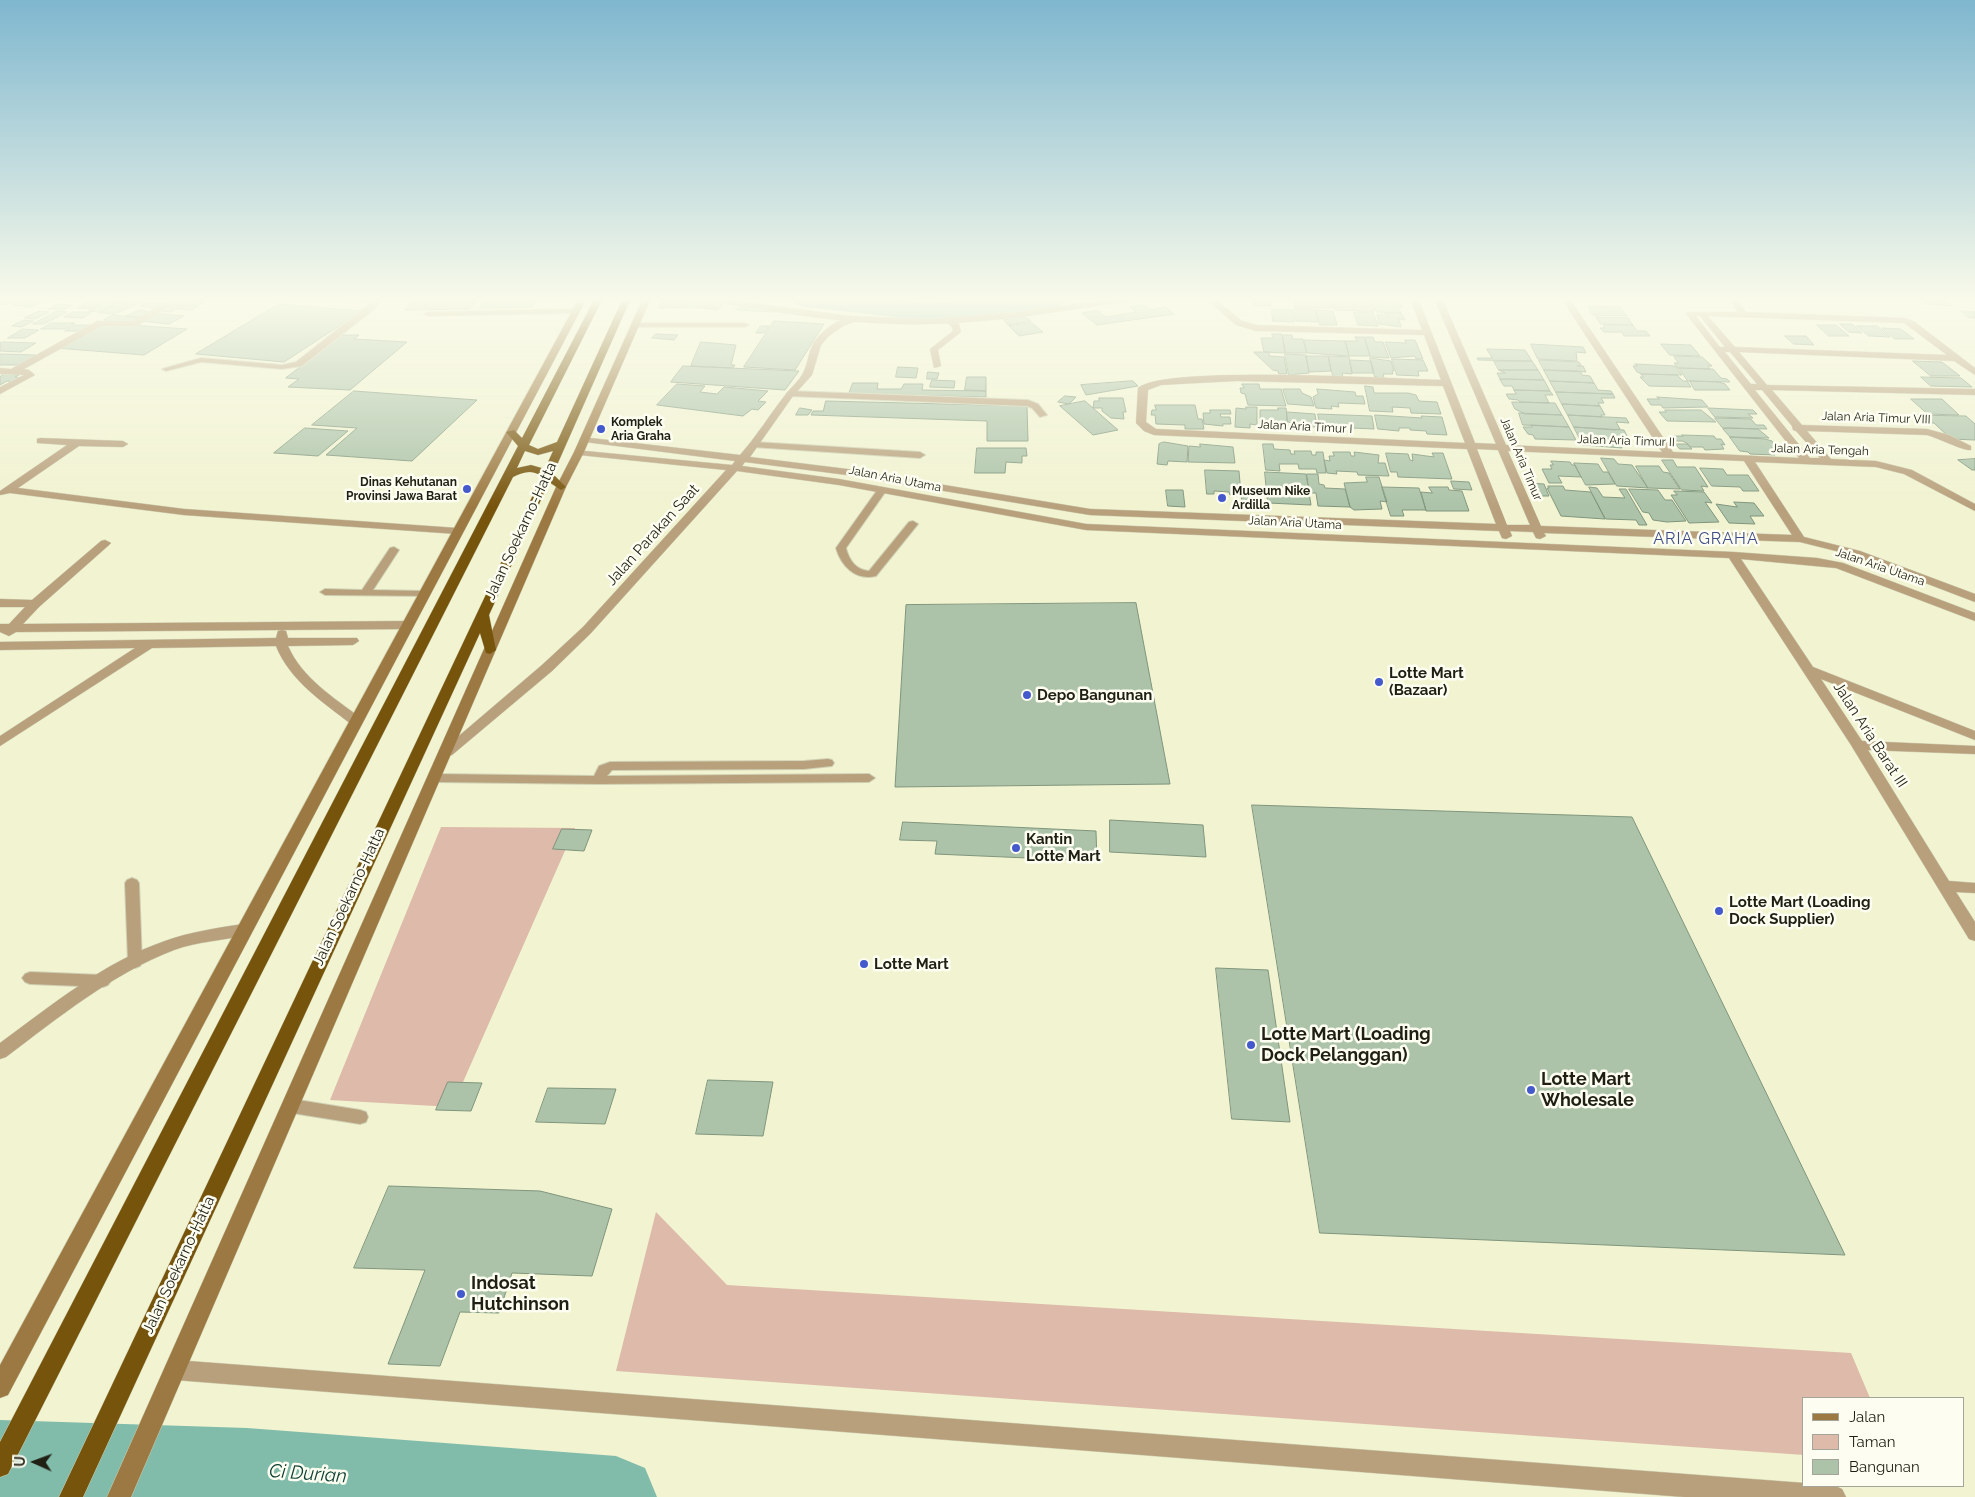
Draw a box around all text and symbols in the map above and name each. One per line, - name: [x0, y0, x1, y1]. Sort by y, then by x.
- street label: Jalan Aria Timur VIII: [1821, 409, 1931, 427]
- place label: Komplek Aria Graha: [611, 415, 671, 443]
- street label: Jalan Aria Timur: [1497, 415, 1545, 503]
- street label: Jalan Aria Timur I: [1257, 417, 1353, 437]
- marker: Komplek Aria Graha: [595, 423, 607, 435]
- street label: Jalan Aria Timur II: [1577, 432, 1675, 450]
- street label: Jalan Aria Tengah: [1771, 441, 1869, 459]
- street label: Jalan Soekarno-Hatta: [481, 459, 561, 603]
- street label: Jalan Aria Utama: [848, 463, 942, 495]
- place label: Dinas Kehutanan Provinsi Jawa Barat: [346, 475, 457, 503]
- street label: Jalan Parakan Saat: [603, 481, 703, 589]
- marker: Dinas Kehutanan Provinsi Jawa Barat: [461, 483, 473, 495]
- place label: Museum Nike Ardilla: [1232, 484, 1310, 512]
- marker: Museum Nike Ardilla: [1216, 492, 1228, 504]
- street label: Jalan Aria Utama: [1248, 513, 1342, 533]
- district label: ARIA GRAHA: [1652, 529, 1760, 549]
- street label: Jalan Aria Utama: [1833, 545, 1927, 589]
- place label: Lotte Mart (Bazaar): [1389, 664, 1464, 699]
- marker: Lotte Mart (Bazaar): [1373, 676, 1385, 688]
- street label: Jalan Aria Barat III: [1829, 679, 1911, 791]
- place label: Depo Bangunan: [1037, 686, 1152, 704]
- marker: Depo Bangunan: [1021, 689, 1033, 701]
- street label: Jalan Soekarno-Hatta: [309, 825, 389, 969]
- place label: Kantin Lotte Mart: [1026, 830, 1101, 865]
- marker: Kantin Lotte Mart: [1010, 842, 1022, 854]
- place label: Lotte Mart (Loading Dock Supplier): [1729, 893, 1870, 928]
- marker: Lotte Mart (Loading Dock Supplier): [1713, 905, 1725, 917]
- place label: Lotte Mart: [874, 955, 949, 973]
- marker: Lotte Mart: [858, 958, 870, 970]
- place label: Lotte Mart (Loading Dock Pelanggan): [1261, 1024, 1431, 1066]
- marker: Lotte Mart (Loading Dock Pelanggan): [1245, 1039, 1257, 1051]
- place label: Lotte Mart Wholesale: [1541, 1069, 1634, 1112]
- marker: Lotte Mart Wholesale: [1525, 1084, 1537, 1096]
- street label: Jalan Soekarno-Hatta: [139, 1193, 219, 1337]
- place label: Indosat Hutchinson: [471, 1273, 569, 1316]
- marker: Indosat Hutchinson: [455, 1288, 467, 1300]
- legend: [1802, 1397, 1965, 1487]
- text: Jalan: [1849, 1408, 1885, 1426]
- text: Taman: [1849, 1433, 1895, 1451]
- north arrow: [10, 1437, 60, 1487]
- text: U: [12, 1456, 28, 1467]
- text: Bangunan: [1849, 1458, 1920, 1476]
- water label: Ci Durian: [268, 1460, 348, 1488]

